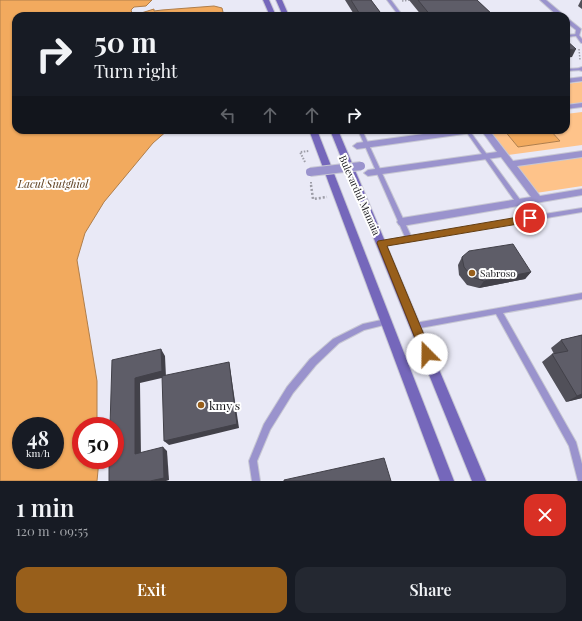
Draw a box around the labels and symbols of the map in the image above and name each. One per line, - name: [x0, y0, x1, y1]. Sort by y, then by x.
- street label: Bulevardul Mamaia: [336, 153, 384, 237]
- water label: Lacul Siutghiol: [17, 176, 89, 191]
- pin: [513, 201, 547, 235]
- place label: Sabroso: [480, 266, 516, 280]
- marker: Sabroso: [467, 268, 477, 278]
- position arrow: [406, 333, 448, 375]
- place label: kmy s: [209, 397, 240, 413]
- marker: kmy s: [196, 400, 206, 410]
- speed limit sign: 50: [72, 417, 124, 469]

